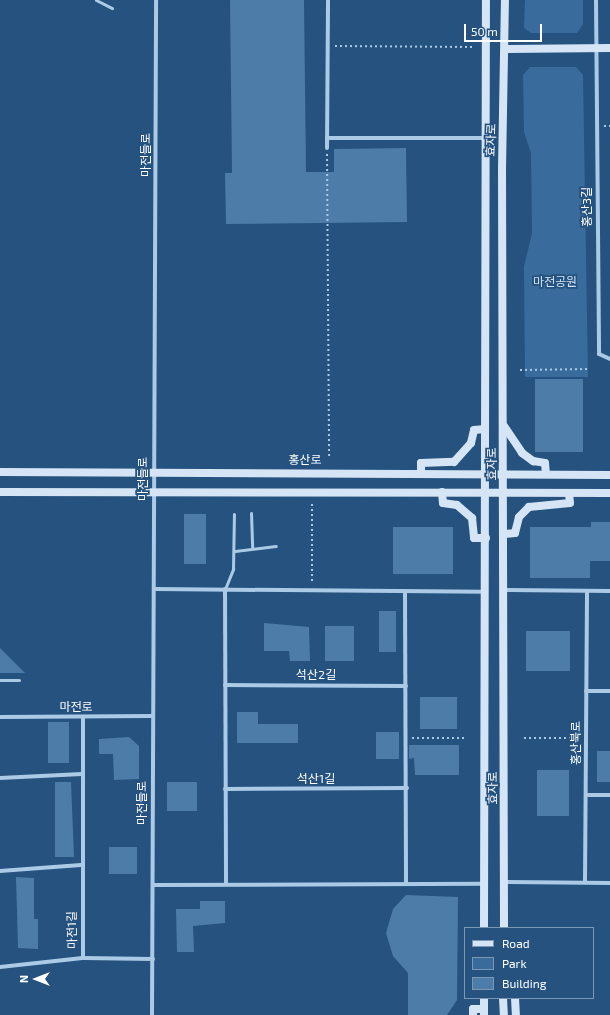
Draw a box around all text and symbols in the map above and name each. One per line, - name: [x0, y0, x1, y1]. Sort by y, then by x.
- scale bar: [466, 16, 544, 42]
- text: 50 m: [471, 24, 498, 38]
- street label: 효자로: [483, 123, 499, 157]
- street label: 마전들로: [139, 133, 153, 177]
- street label: 홍산3길: [580, 187, 594, 227]
- park label: 마전공원: [533, 275, 577, 289]
- street label: 효자로: [485, 447, 499, 481]
- street label: 홍산로: [288, 453, 322, 467]
- street label: 마전들로: [136, 457, 150, 501]
- street label: 석산2길: [296, 668, 336, 682]
- street label: 마전로: [59, 700, 93, 714]
- street label: 홍산북로: [569, 721, 583, 765]
- street label: 효자로: [486, 771, 500, 805]
- street label: 석산1길: [297, 772, 335, 786]
- street label: 마전들로: [135, 781, 149, 825]
- street label: 마전1길: [64, 911, 80, 949]
- legend: [464, 927, 594, 999]
- text: Road: [502, 936, 530, 950]
- text: Park: [502, 956, 527, 970]
- north arrow: [16, 959, 56, 999]
- text: N: [17, 975, 30, 983]
- text: Building: [502, 976, 546, 990]

